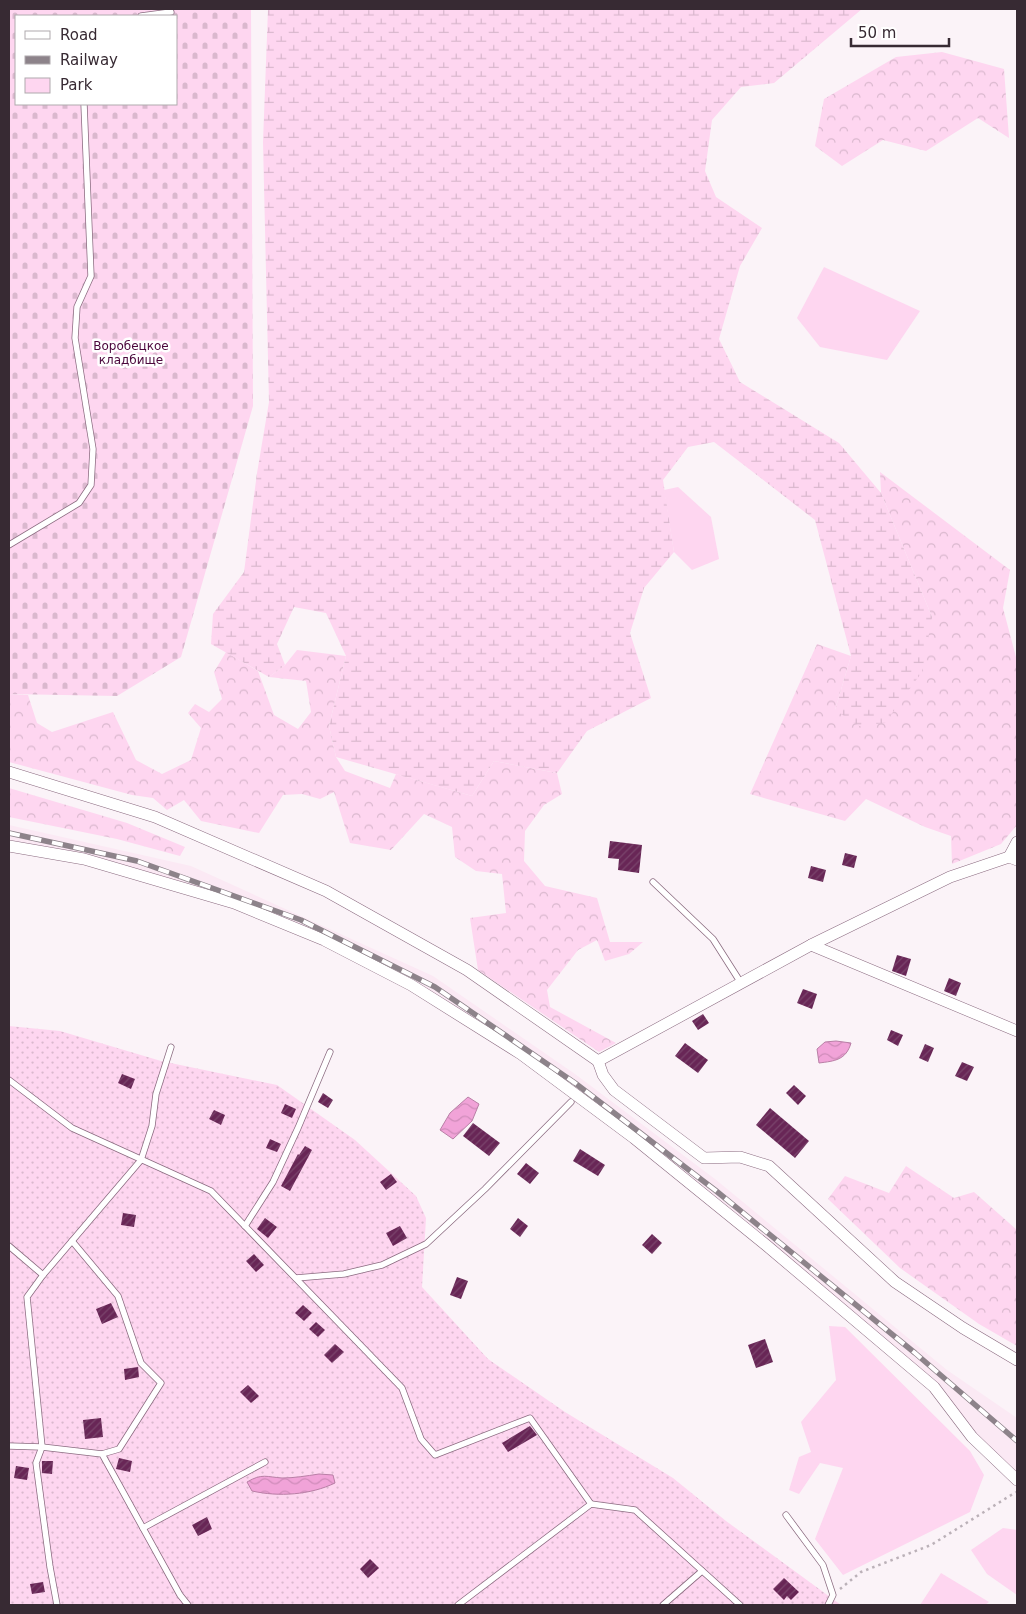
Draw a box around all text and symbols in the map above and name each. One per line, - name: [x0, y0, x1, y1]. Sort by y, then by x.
- legend: [15, 15, 178, 105]
- scale bar: [851, 15, 948, 47]
- text: 50 m: [858, 24, 896, 42]
- text: Road: [60, 26, 98, 44]
- text: Railway: [60, 51, 118, 69]
- text: Park: [60, 76, 93, 94]
- park label: Воробецкое кладбище: [93, 339, 169, 367]

